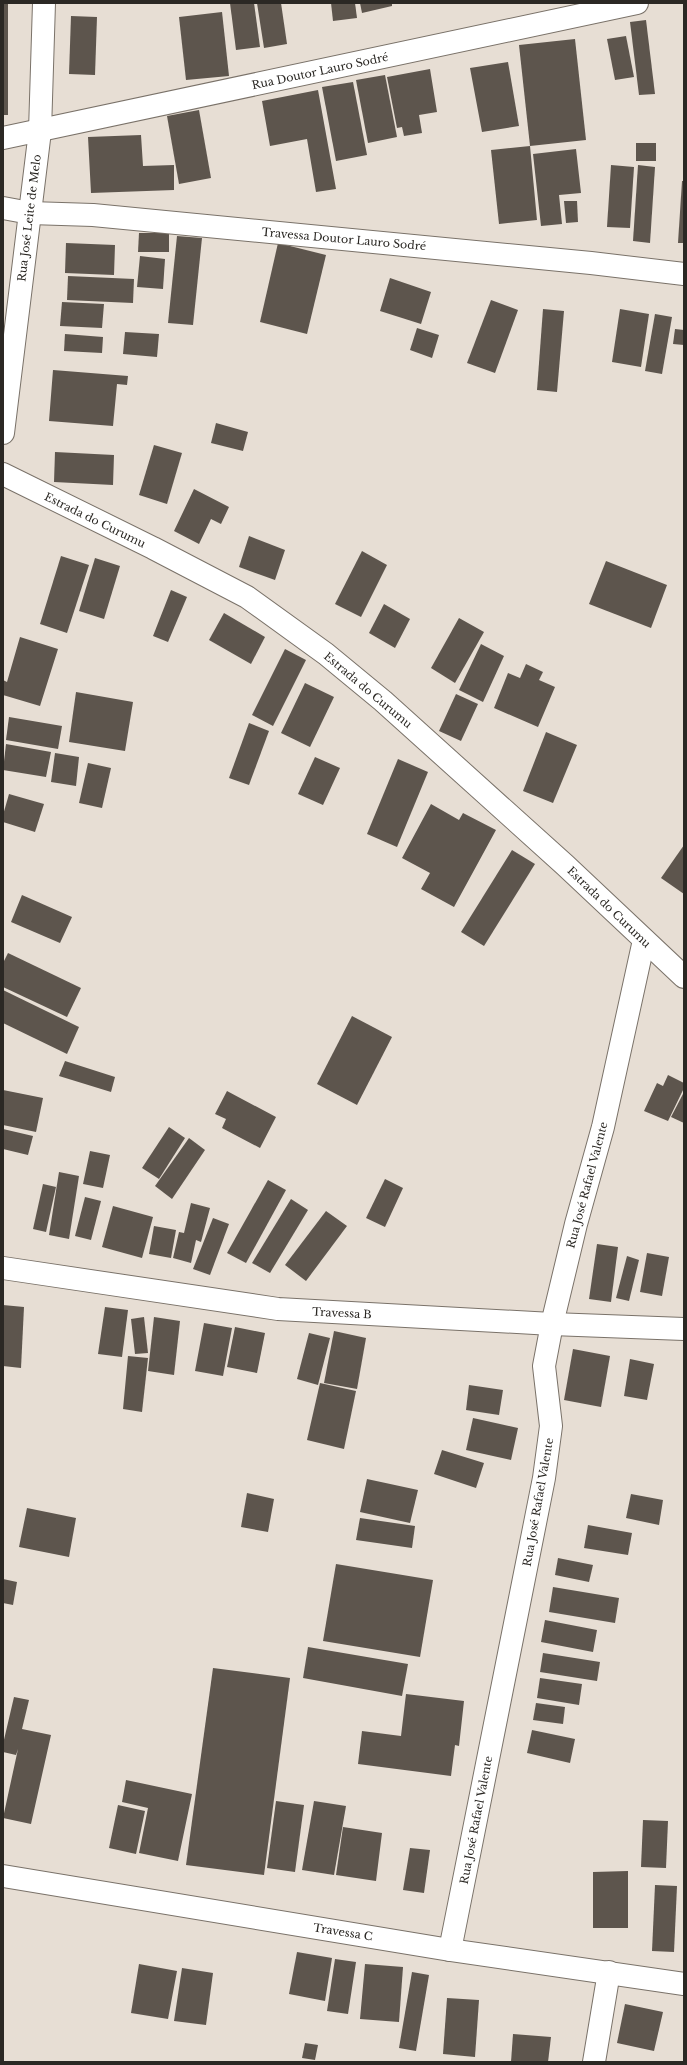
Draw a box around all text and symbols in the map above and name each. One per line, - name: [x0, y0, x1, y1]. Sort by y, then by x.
- street label: Rua Doutor Lauro Sodré: [251, 50, 389, 92]
- street label: Rua José Leite de Melo: [14, 154, 44, 282]
- street label: Travessa Doutor Lauro Sodré: [261, 225, 427, 253]
- street label: Estrada do Curumu: [42, 489, 148, 551]
- street label: Estrada do Curumu: [321, 649, 415, 731]
- street label: Estrada do Curumu: [564, 863, 654, 951]
- street label: Rua José Rafael Valente: [563, 1120, 611, 1250]
- street label: Travessa B: [312, 1304, 372, 1322]
- street label: Rua José Rafael Valente: [520, 1437, 556, 1567]
- street label: Rua José Rafael Valente: [457, 1755, 495, 1885]
- street label: Travessa C: [312, 1920, 374, 1944]

